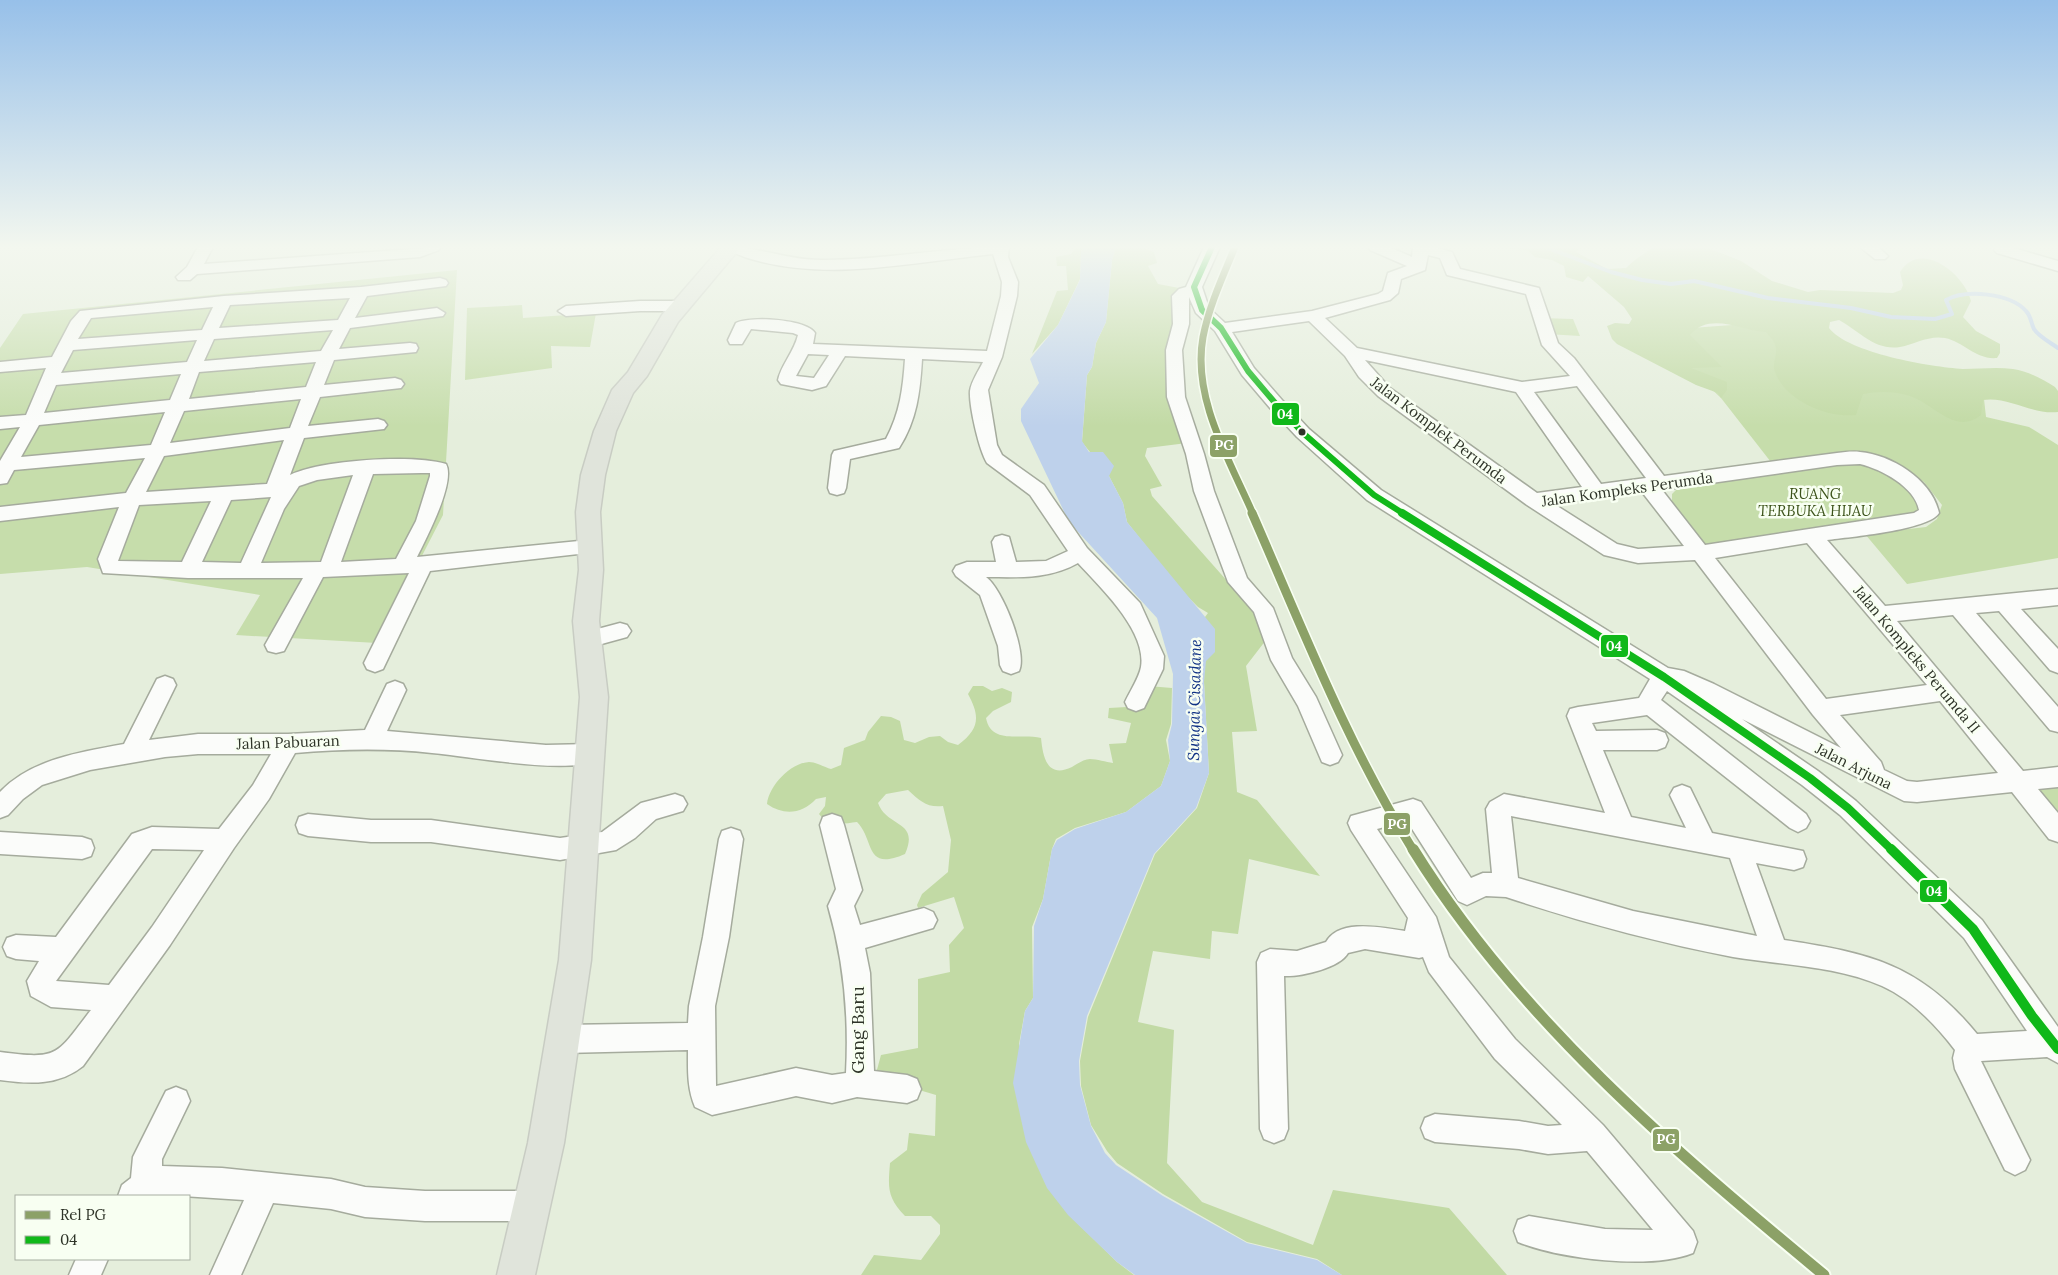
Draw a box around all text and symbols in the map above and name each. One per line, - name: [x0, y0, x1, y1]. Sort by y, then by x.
- street label: Jalan Komplek Perumda: [1366, 372, 1511, 488]
- line badge: 04: [1271, 402, 1300, 426]
- text: 04: [1277, 405, 1294, 423]
- unlabelled marker: [1297, 427, 1307, 437]
- line badge: PG: [1209, 434, 1238, 458]
- text: PG: [1214, 436, 1234, 454]
- street label: Jalan Kompleks Perumda: [1539, 468, 1714, 511]
- park label: RUANG TERBUKA HIJAU: [1758, 484, 1873, 520]
- street label: Jalan Kompleks Perumda II: [1849, 581, 1984, 737]
- line badge: 04: [1600, 634, 1629, 658]
- text: 04: [1606, 637, 1623, 655]
- water label: Sungai Cisadane: [1183, 639, 1205, 761]
- street label: Jalan Pabuaran: [235, 731, 340, 753]
- street label: Jalan Arjuna: [1812, 738, 1896, 794]
- line badge: PG: [1383, 812, 1411, 836]
- text: PG: [1387, 815, 1407, 833]
- line badge: 04: [1919, 879, 1948, 903]
- text: 04: [1926, 882, 1943, 900]
- street label: Gang Baru: [846, 986, 869, 1074]
- line badge: PG: [1652, 1128, 1680, 1152]
- text: PG: [1656, 1130, 1676, 1148]
- legend: [15, 1195, 190, 1260]
- text: Rel PG: [60, 1205, 107, 1224]
- text: 04: [60, 1230, 77, 1249]

